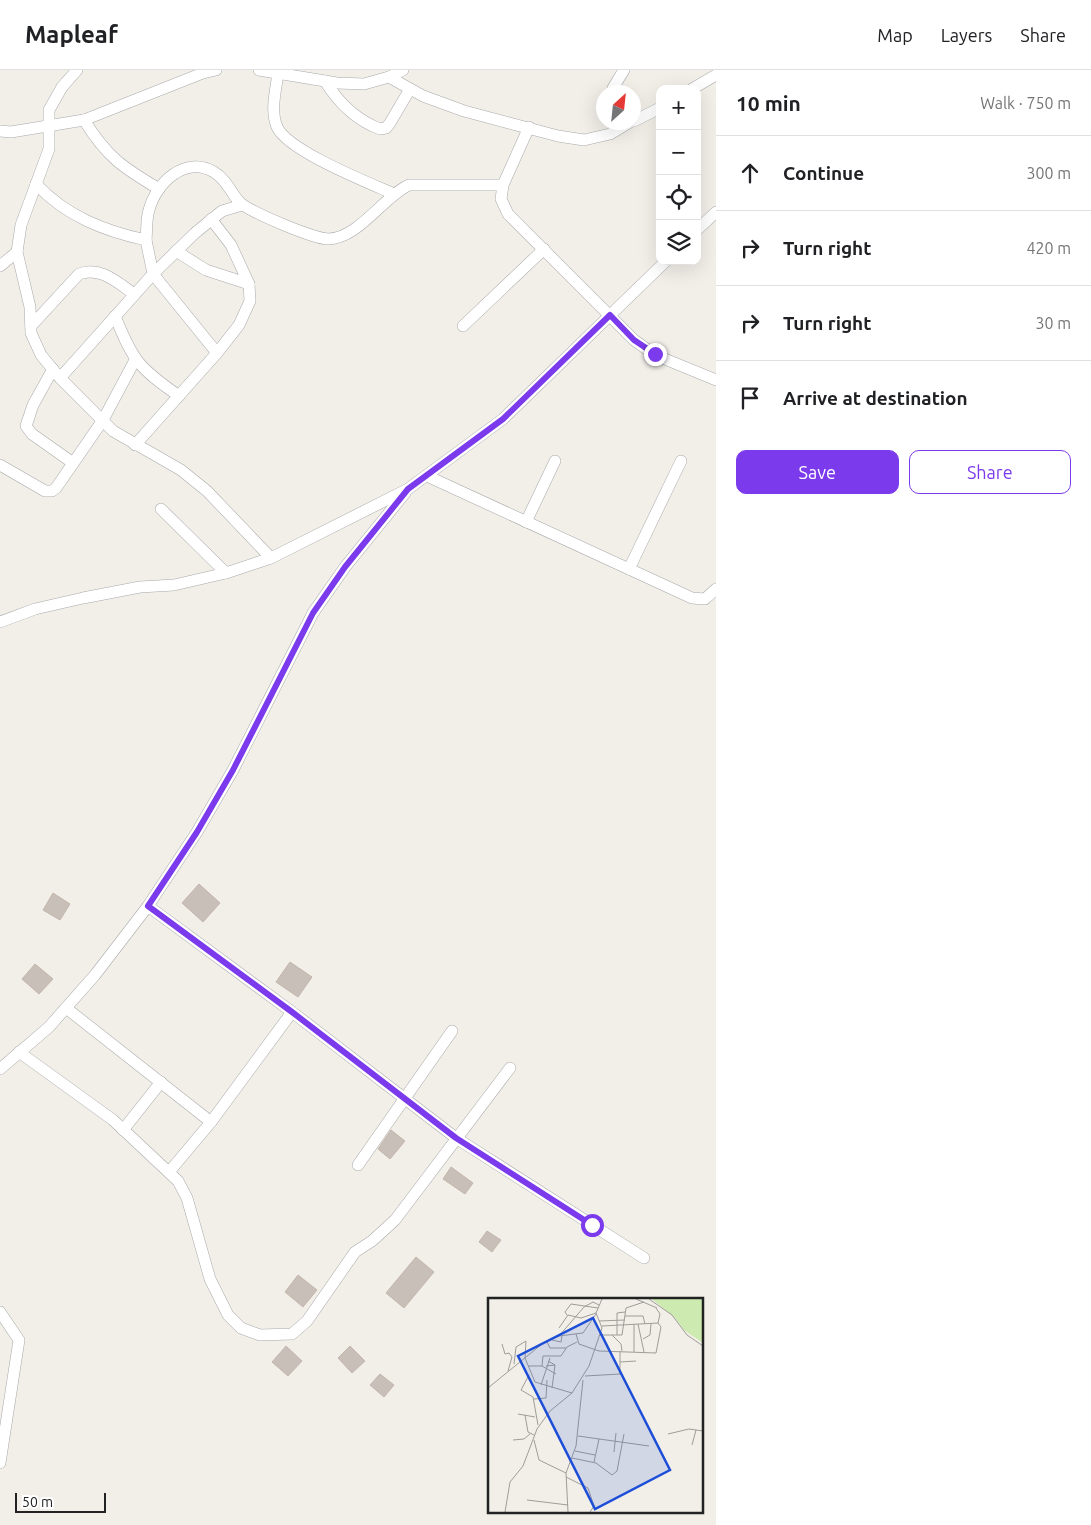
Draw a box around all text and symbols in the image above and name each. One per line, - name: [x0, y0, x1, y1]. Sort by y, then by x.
- text: Mapleaf: [25, 21, 118, 48]
- text: Map: [877, 25, 913, 45]
- text: Layers: [941, 25, 992, 45]
- text: Share: [1020, 25, 1066, 45]
- north arrow: [596, 85, 641, 130]
- map controls: [656, 85, 701, 265]
- button: +: [656, 85, 701, 130]
- text: 10 min: [736, 91, 801, 115]
- text: Walk · 750 m: [980, 94, 1071, 112]
- button: −: [656, 130, 701, 175]
- icon: ahead: [736, 159, 764, 187]
- text: Continue: [783, 162, 864, 184]
- text: 300 m: [1026, 164, 1071, 182]
- button: locate: [656, 175, 701, 220]
- button: layers: [656, 220, 701, 265]
- icon: right: [736, 234, 764, 262]
- text: Turn right: [783, 237, 871, 259]
- text: 420 m: [1026, 239, 1071, 257]
- icon: right: [736, 309, 764, 337]
- text: Turn right: [783, 312, 871, 334]
- text: 30 m: [1035, 314, 1071, 332]
- route end: [644, 343, 667, 366]
- icon: arrive: [736, 384, 764, 412]
- text: Arrive at destination: [783, 387, 968, 409]
- button: Save: [736, 450, 899, 494]
- button: Share: [909, 450, 1071, 494]
- route start: [581, 1214, 604, 1237]
- inset map: [488, 1298, 704, 1512]
- scale bar: [15, 1490, 106, 1513]
- text: 50 m: [22, 1494, 53, 1510]

